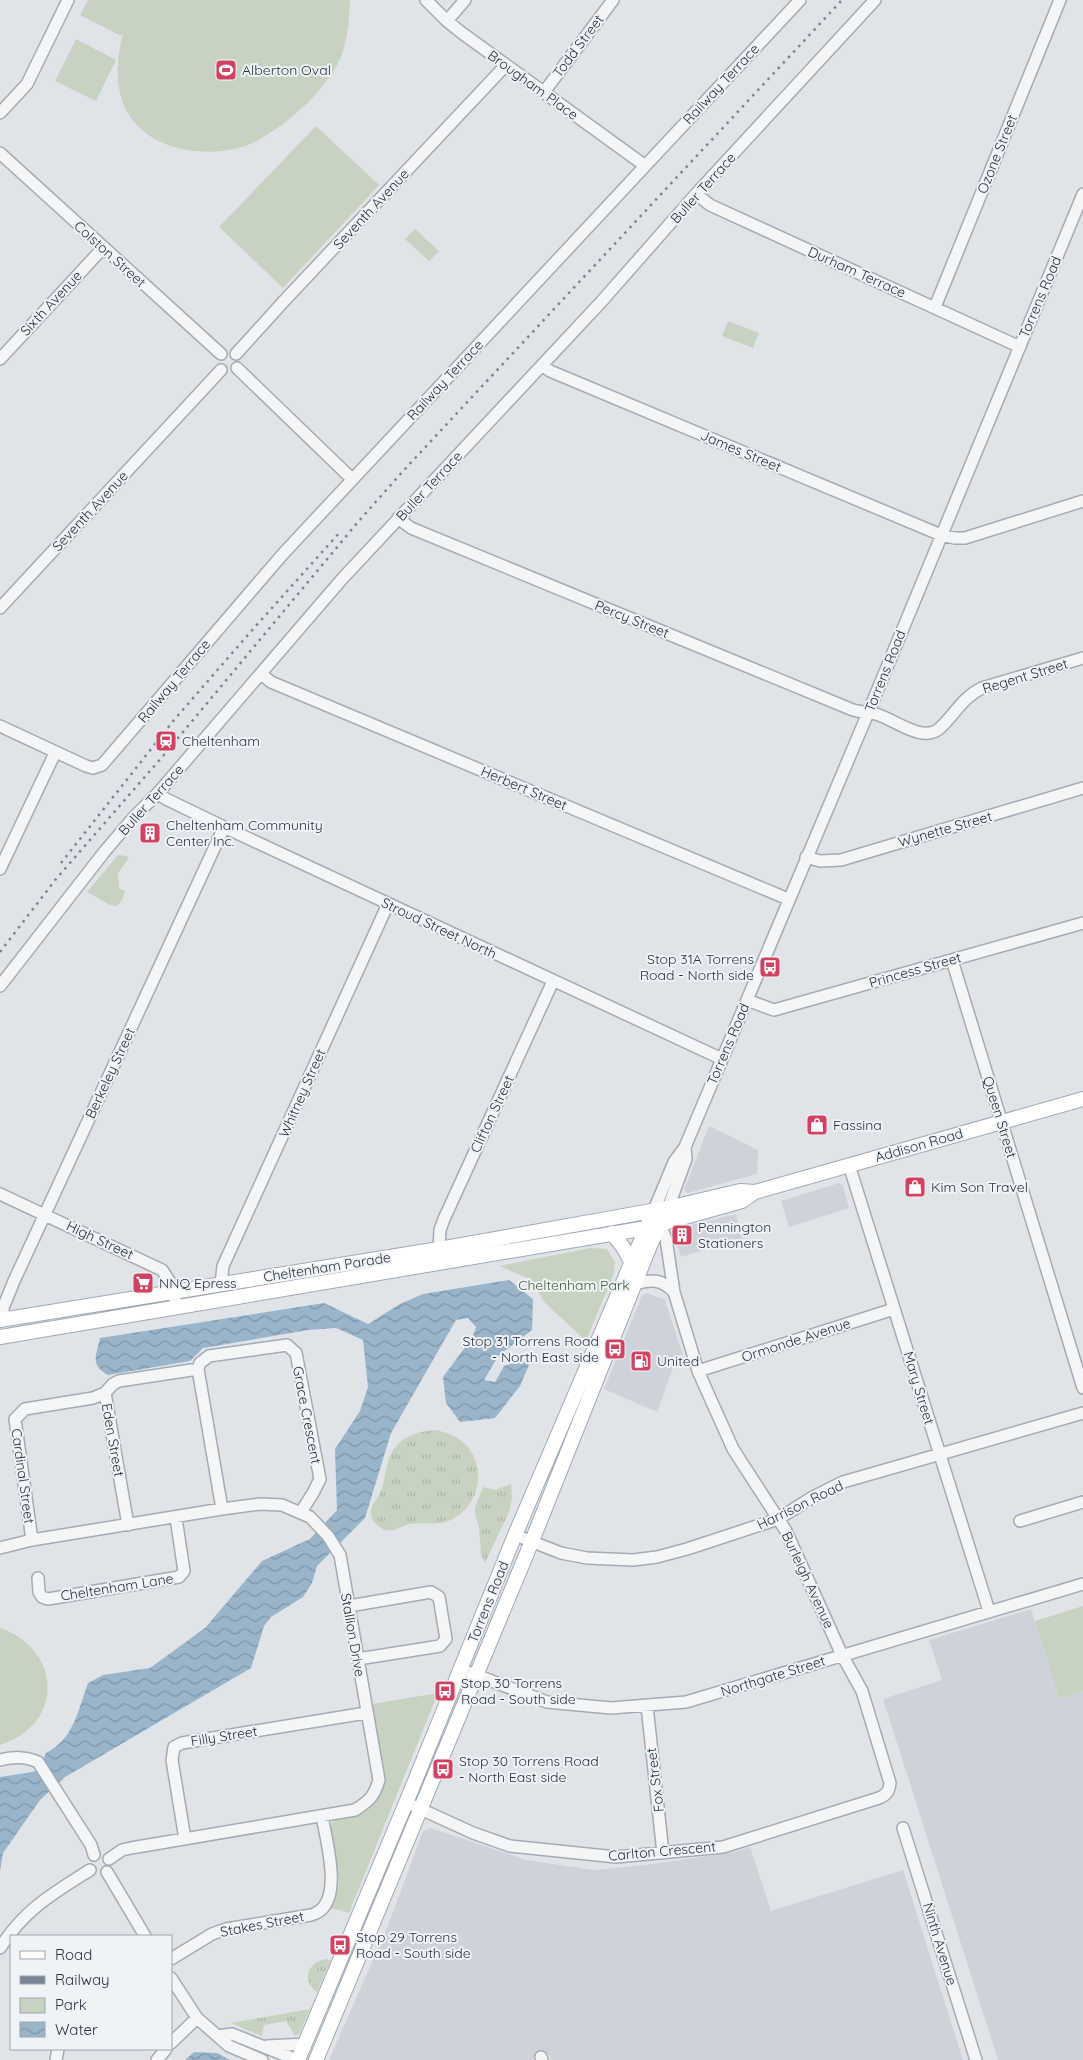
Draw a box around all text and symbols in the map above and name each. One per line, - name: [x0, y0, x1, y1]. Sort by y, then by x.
- street label: Todd Street: [548, 11, 608, 81]
- street label: Railway Terrace: [679, 40, 763, 128]
- street label: Brougham Place: [484, 46, 582, 124]
- sports icon: Alberton Oval: [214, 58, 238, 82]
- place label: Alberton Oval: [242, 61, 331, 79]
- street label: Ozone Street: [973, 112, 1021, 196]
- street label: Buller Terrace: [666, 149, 740, 227]
- street label: Seventh Avenue: [329, 165, 413, 253]
- street label: Colston Street: [70, 217, 150, 291]
- street label: Durham Terrace: [805, 242, 909, 302]
- street label: Torrens Road: [1015, 254, 1065, 340]
- street label: Sixth Avenue: [16, 267, 86, 339]
- street label: Railway Terrace: [403, 336, 487, 424]
- street label: James Street: [698, 426, 784, 476]
- street label: Buller Terrace: [392, 447, 466, 525]
- street label: Seventh Avenue: [48, 467, 132, 555]
- street label: Percy Street: [592, 596, 672, 642]
- street label: Torrens Road: [860, 627, 910, 715]
- street label: Railway Terrace: [134, 635, 214, 727]
- street label: Regent Street: [980, 654, 1070, 698]
- station icon: Cheltenham: [154, 729, 178, 753]
- place label: Cheltenham: [182, 732, 260, 750]
- street label: Buller Terrace: [114, 761, 188, 839]
- street label: Herbert Street: [478, 762, 570, 814]
- street label: Wynette Street: [896, 807, 994, 851]
- place label: Cheltenham Community Center Inc.: [166, 816, 323, 850]
- building icon: Cheltenham Community Center Inc.: [138, 821, 162, 845]
- street label: Stroud Street North: [378, 893, 500, 963]
- street label: Princess Street: [867, 948, 963, 992]
- place label: Stop 31A Torrens Road - North side: [640, 950, 754, 984]
- bus stop icon: Stop 31A Torrens Road - North side: [758, 955, 782, 979]
- street label: Torrens Road: [703, 1001, 753, 1087]
- street label: Berkeley Street: [81, 1024, 139, 1121]
- street label: Whitney Street: [274, 1046, 330, 1140]
- street label: Clifton Street: [466, 1072, 518, 1156]
- street label: Queen Street: [979, 1074, 1021, 1160]
- shop icon: Fassina: [805, 1113, 829, 1137]
- place label: Fassina: [833, 1116, 882, 1134]
- street label: Addison Road: [873, 1124, 965, 1166]
- shop icon: Kim Son Travel: [903, 1175, 927, 1199]
- place label: Kim Son Travel: [931, 1178, 1028, 1196]
- street label: High Street: [64, 1217, 137, 1263]
- place label: Pennington Stationers: [698, 1218, 771, 1252]
- building icon: Pennington Stationers: [670, 1223, 694, 1247]
- street label: Cheltenham Parade: [262, 1248, 392, 1286]
- supermarket icon: NNQ Epress: [131, 1271, 155, 1295]
- place label: NNQ Epress: [159, 1274, 237, 1292]
- park label: Cheltenham Park: [518, 1276, 630, 1294]
- street label: Ormonde Avenue: [739, 1314, 853, 1366]
- place label: Stop 31 Torrens Road - North East side: [463, 1332, 599, 1366]
- bus stop icon: Stop 31 Torrens Road - North East side: [603, 1337, 627, 1361]
- fuel station icon: United: [629, 1349, 653, 1373]
- street label: Mary Street: [899, 1349, 939, 1427]
- place label: United: [657, 1352, 699, 1370]
- street label: Grace Crescent: [289, 1365, 325, 1466]
- street label: Eden Street: [98, 1402, 128, 1478]
- street label: Cardinal Street: [7, 1427, 39, 1525]
- street label: Harrison Road: [754, 1476, 846, 1534]
- street label: Burleigh Avenue: [778, 1529, 838, 1631]
- street label: Torrens Road: [463, 1558, 513, 1646]
- street label: Cheltenham Lane: [59, 1569, 175, 1605]
- street label: Stallion Drive: [337, 1592, 369, 1678]
- street label: Northgate Street: [718, 1651, 828, 1700]
- place label: Stop 30 Torrens Road - South side: [461, 1674, 576, 1708]
- bus stop icon: Stop 30 Torrens Road - South side: [433, 1679, 457, 1703]
- street label: Filly Street: [189, 1722, 259, 1750]
- street label: Fox Street: [642, 1746, 668, 1813]
- place label: Stop 30 Torrens Road - North East side: [459, 1752, 599, 1786]
- bus stop icon: Stop 30 Torrens Road - North East side: [431, 1757, 455, 1781]
- street label: Carlton Crescent: [607, 1837, 717, 1865]
- street label: Ninth Avenue: [919, 1900, 961, 1988]
- street label: Stakes Street: [219, 1907, 306, 1941]
- place label: Stop 29 Torrens Road - South side: [356, 1928, 471, 1962]
- bus stop icon: Stop 29 Torrens Road - South side: [328, 1933, 352, 1957]
- legend: [10, 1935, 172, 2050]
- text: Road: [55, 1945, 92, 1964]
- text: Railway: [55, 1970, 110, 1989]
- text: Park: [55, 1995, 87, 2014]
- text: Water: [55, 2020, 98, 2039]

